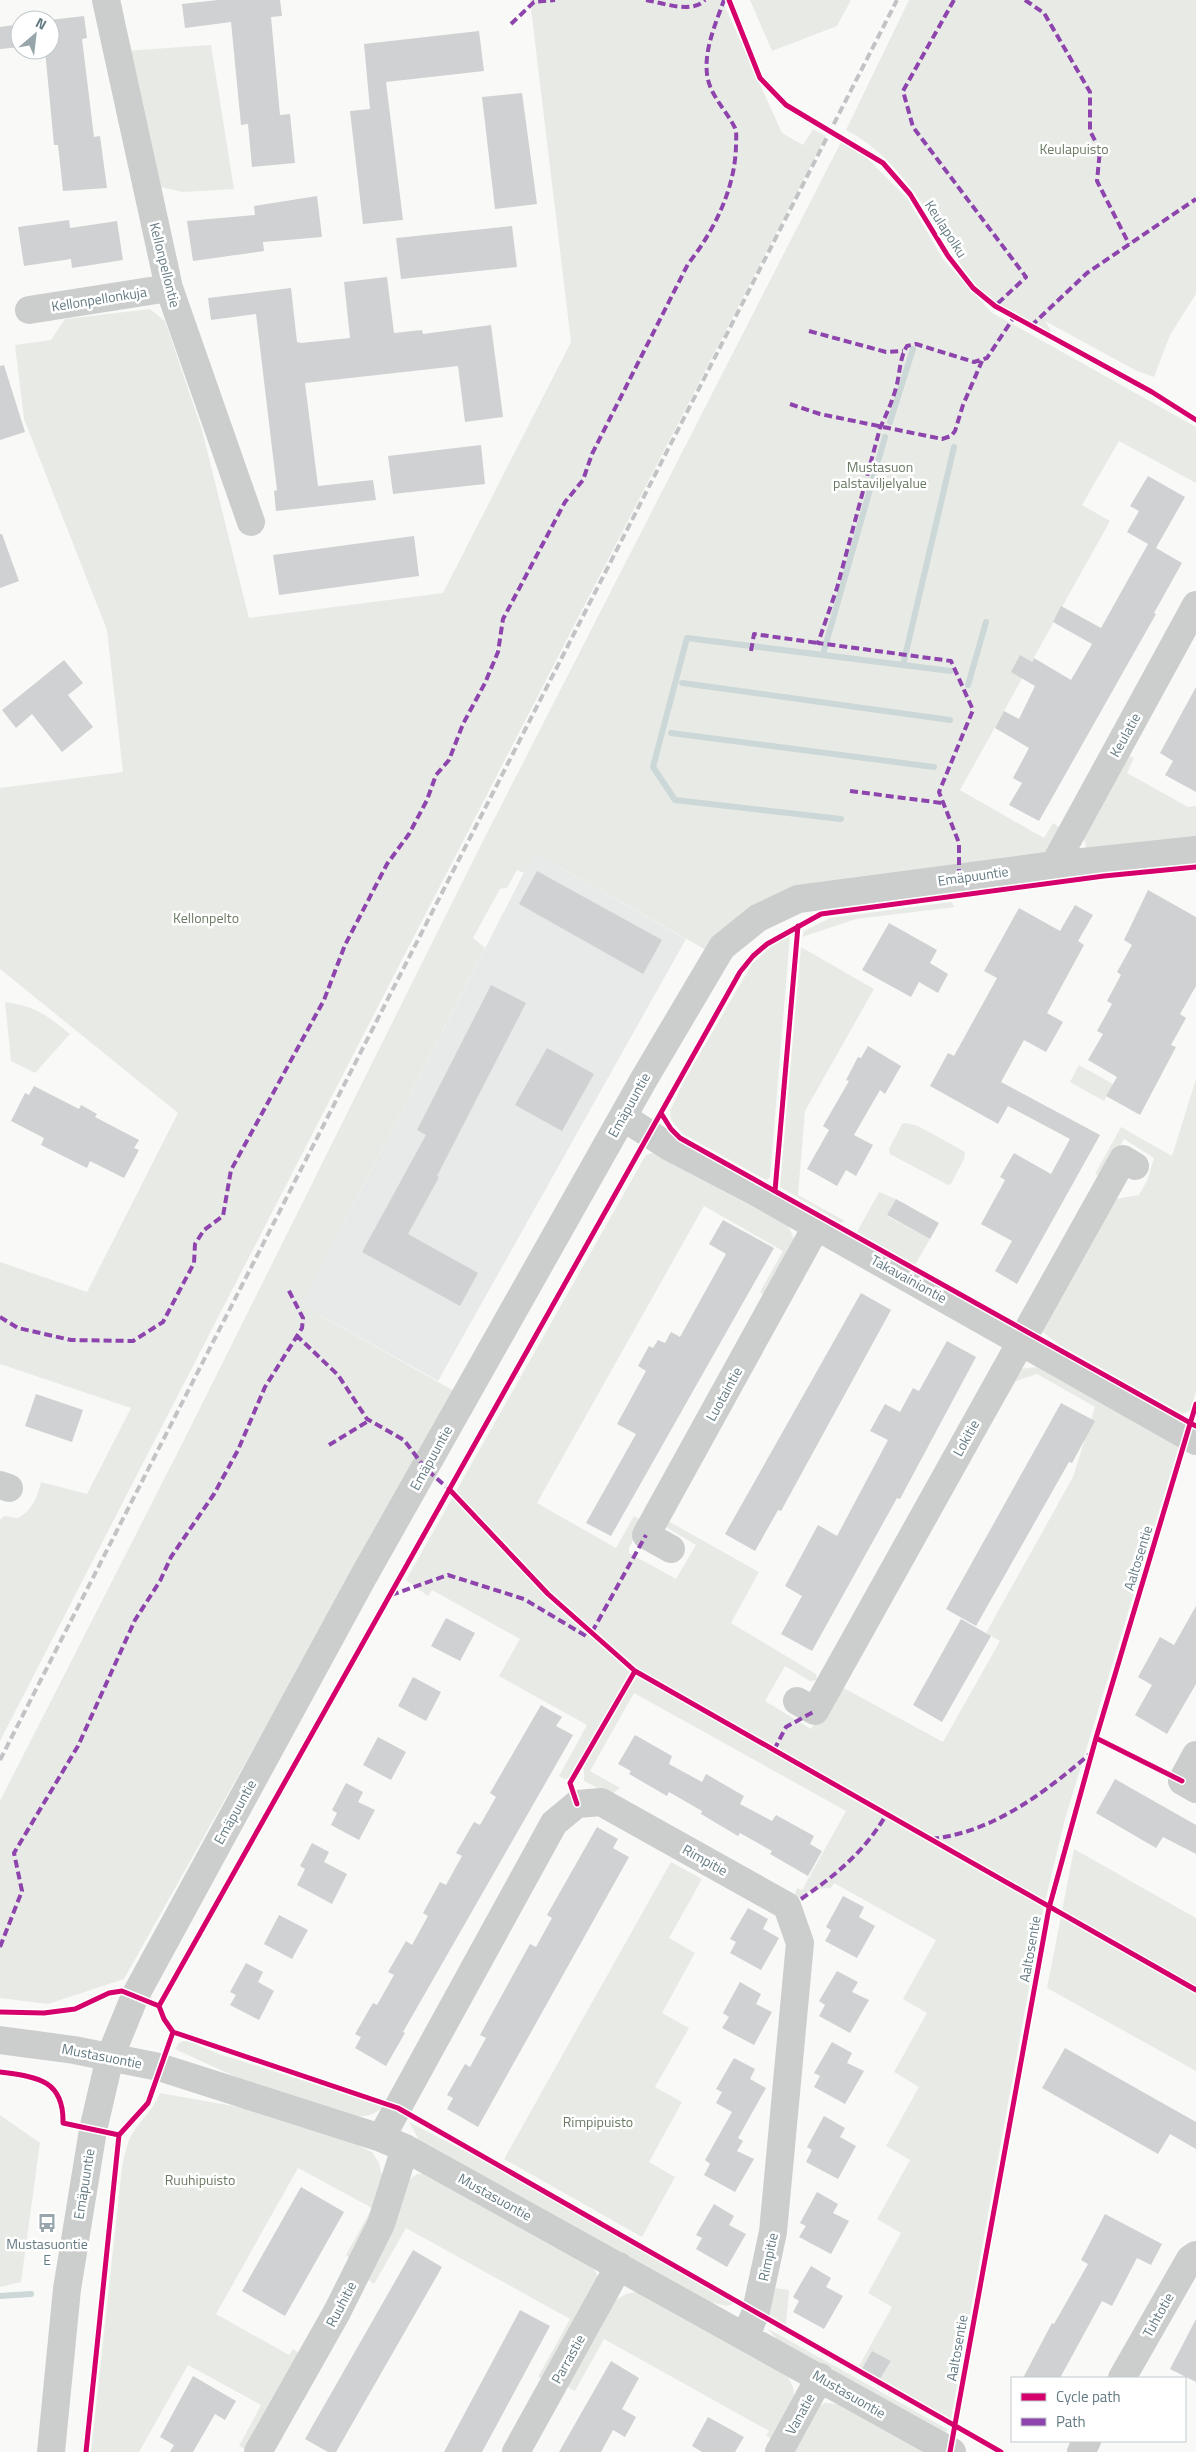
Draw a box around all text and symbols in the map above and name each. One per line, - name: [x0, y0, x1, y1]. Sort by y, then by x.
- north arrow: [10, 10, 60, 60]
- text: N: [32, 12, 51, 35]
- park label: Keulapuisto: [1039, 138, 1109, 159]
- street label: Keulapolku: [920, 196, 973, 262]
- street label: Kellonpellontie: [145, 220, 186, 310]
- street label: Kellonpellonkuja: [50, 281, 148, 316]
- park label: Mustasuon palstaviljelyalue: [833, 456, 927, 493]
- street label: Keulatie: [1104, 709, 1145, 761]
- street label: Emäpuuntie: [936, 860, 1010, 891]
- park label: Kellonpelto: [173, 907, 239, 928]
- street label: Emäpuuntie: [602, 1069, 655, 1141]
- street label: Takavainiontie: [867, 1249, 951, 1308]
- street label: Luotaintie: [700, 1363, 747, 1425]
- street label: Lokitie: [947, 1416, 984, 1460]
- street label: Emäpuuntie: [404, 1422, 457, 1494]
- street label: Aaltosentie: [1118, 1523, 1157, 1593]
- street label: Emäpuuntie: [208, 1776, 261, 1848]
- street label: Rimpitie: [679, 1839, 732, 1881]
- street label: Aaltosentie: [1013, 1914, 1046, 1984]
- street label: Mustasuontie: [60, 2037, 144, 2074]
- park label: Rimpipuisto: [563, 2111, 633, 2132]
- street label: Emäpuuntie: [68, 2147, 99, 2221]
- street label: Mustasuontie: [455, 2168, 536, 2226]
- park label: Ruuhipuisto: [165, 2169, 235, 2190]
- bus stop icon: Mustasuontie E: [36, 2212, 58, 2234]
- street label: Rimpitie: [752, 2231, 783, 2283]
- place label: Mustasuontie E: [6, 2233, 88, 2270]
- street label: Ruuhitie: [320, 2277, 361, 2330]
- street label: Tuhtotie: [1137, 2289, 1178, 2341]
- street label: Aaltosentie: [940, 2313, 973, 2383]
- street label: Parrastie: [545, 2330, 590, 2387]
- street label: Mustasuontie: [809, 2364, 890, 2423]
- legend: [1011, 2377, 1186, 2442]
- text: Cycle path: [1056, 2385, 1121, 2408]
- street label: Vanatie: [780, 2389, 820, 2438]
- text: Path: [1056, 2410, 1086, 2433]

